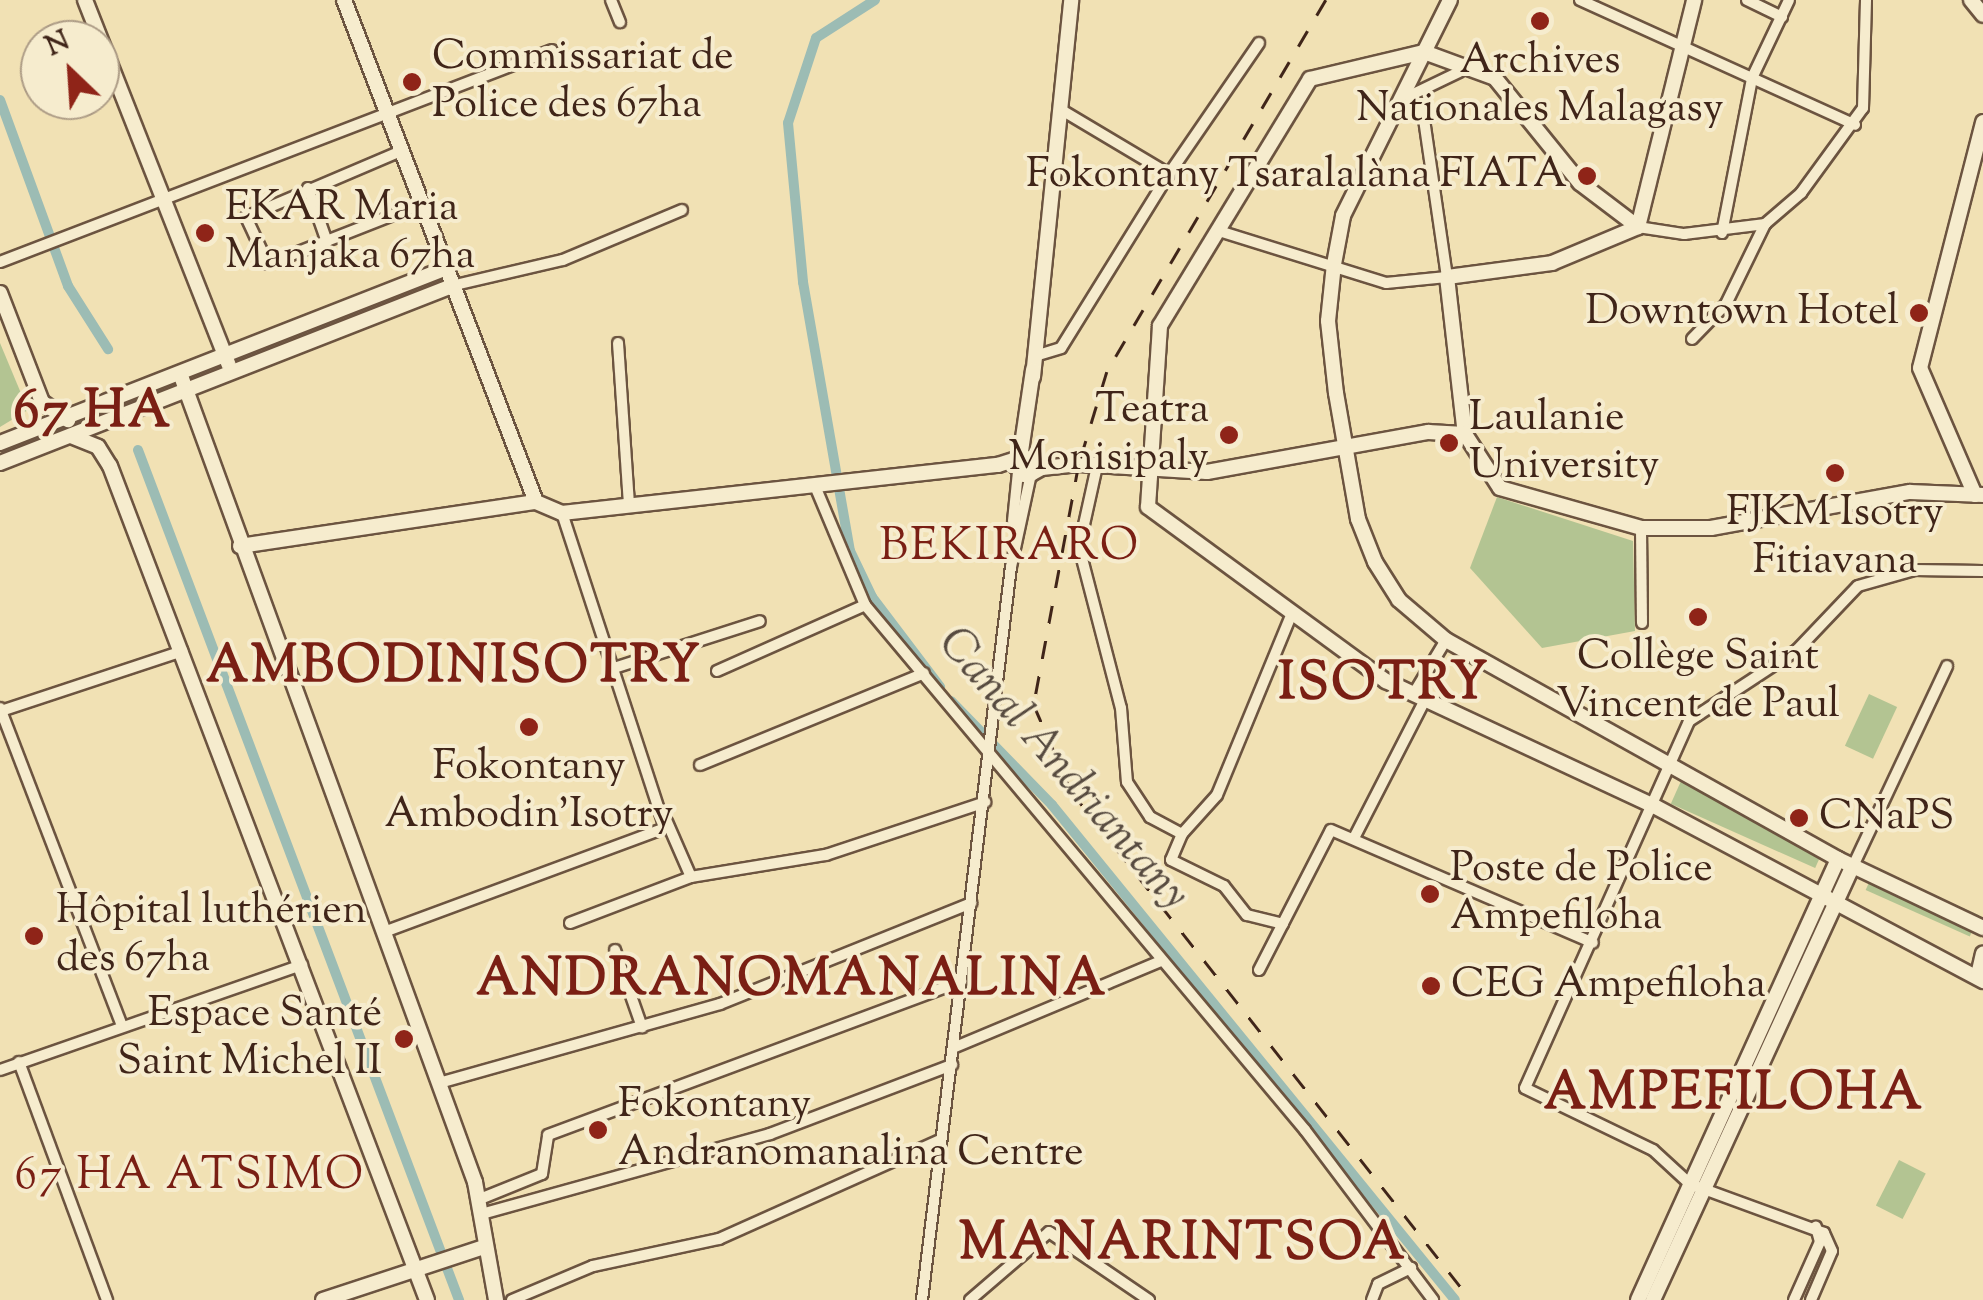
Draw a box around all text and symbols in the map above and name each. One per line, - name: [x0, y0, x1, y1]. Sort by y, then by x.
- marker: Archives Nationales Malagasy: [1529, 10, 1551, 32]
- north arrow: [20, 20, 120, 120]
- text: N: [40, 22, 77, 67]
- place label: Commissariat de Police des 67ha: [432, 33, 734, 132]
- place label: Archives Nationales Malagasy: [1356, 37, 1724, 136]
- marker: Commissariat de Police des 67ha: [401, 71, 423, 93]
- place label: Fokontany Tsaralalàna FIATA: [1026, 151, 1567, 201]
- marker: Fokontany Tsaralalàna FIATA: [1576, 165, 1598, 187]
- place label: EKAR Maria Manjaka 67ha: [225, 184, 475, 282]
- marker: EKAR Maria Manjaka 67ha: [194, 222, 216, 244]
- place label: Downtown Hotel: [1585, 288, 1899, 338]
- marker: Downtown Hotel: [1908, 302, 1930, 324]
- district label: 67 HA: [14, 383, 172, 445]
- place label: Teatra Monisipaly: [1008, 386, 1209, 484]
- place label: Laulanie University: [1469, 394, 1659, 492]
- marker: Teatra Monisipaly: [1218, 424, 1240, 446]
- marker: Laulanie University: [1438, 432, 1460, 454]
- marker: FJKM Isotry Fitiavana: [1824, 462, 1846, 484]
- place label: FJKM Isotry Fitiavana: [1726, 489, 1944, 588]
- district label: BEKIRARO: [879, 522, 1141, 576]
- marker: Collège Saint Vincent de Paul: [1687, 606, 1709, 628]
- water label: Canal Andriantany: [925, 618, 1199, 922]
- place label: Collège Saint Vincent de Paul: [1556, 633, 1840, 731]
- district label: AMBODINISOTRY: [206, 638, 702, 700]
- district label: ISOTRY: [1278, 655, 1490, 717]
- marker: Fokontany Ambodin'Isotry: [518, 716, 540, 738]
- place label: Fokontany Ambodin'Isotry: [385, 743, 673, 841]
- place label: CNaPS: [1819, 793, 1954, 843]
- marker: CNaPS: [1788, 807, 1810, 829]
- place label: Poste de Police Ampefiloha: [1450, 845, 1713, 944]
- marker: Poste de Police Ampefiloha: [1419, 883, 1441, 905]
- place label: Hôpital luthérien des 67ha: [56, 887, 367, 986]
- marker: Hôpital luthérien des 67ha: [21, 923, 47, 949]
- district label: ANDRANOMANALINA: [476, 951, 1108, 1013]
- place label: CEG Ampefiloha: [1451, 961, 1766, 1011]
- marker: CEG Ampefiloha: [1420, 975, 1442, 997]
- place label: Espace Santé Saint Michel II: [117, 990, 382, 1088]
- marker: Espace Santé Saint Michel II: [391, 1026, 417, 1052]
- district label: AMPEFILOHA: [1544, 1065, 1924, 1127]
- place label: Fokontany Andranomanalina Centre: [618, 1081, 1084, 1180]
- marker: Fokontany Andranomanalina Centre: [587, 1119, 609, 1141]
- district label: 67 HA ATSIMO: [14, 1151, 366, 1205]
- district label: MANARINTSOA: [959, 1215, 1407, 1277]

